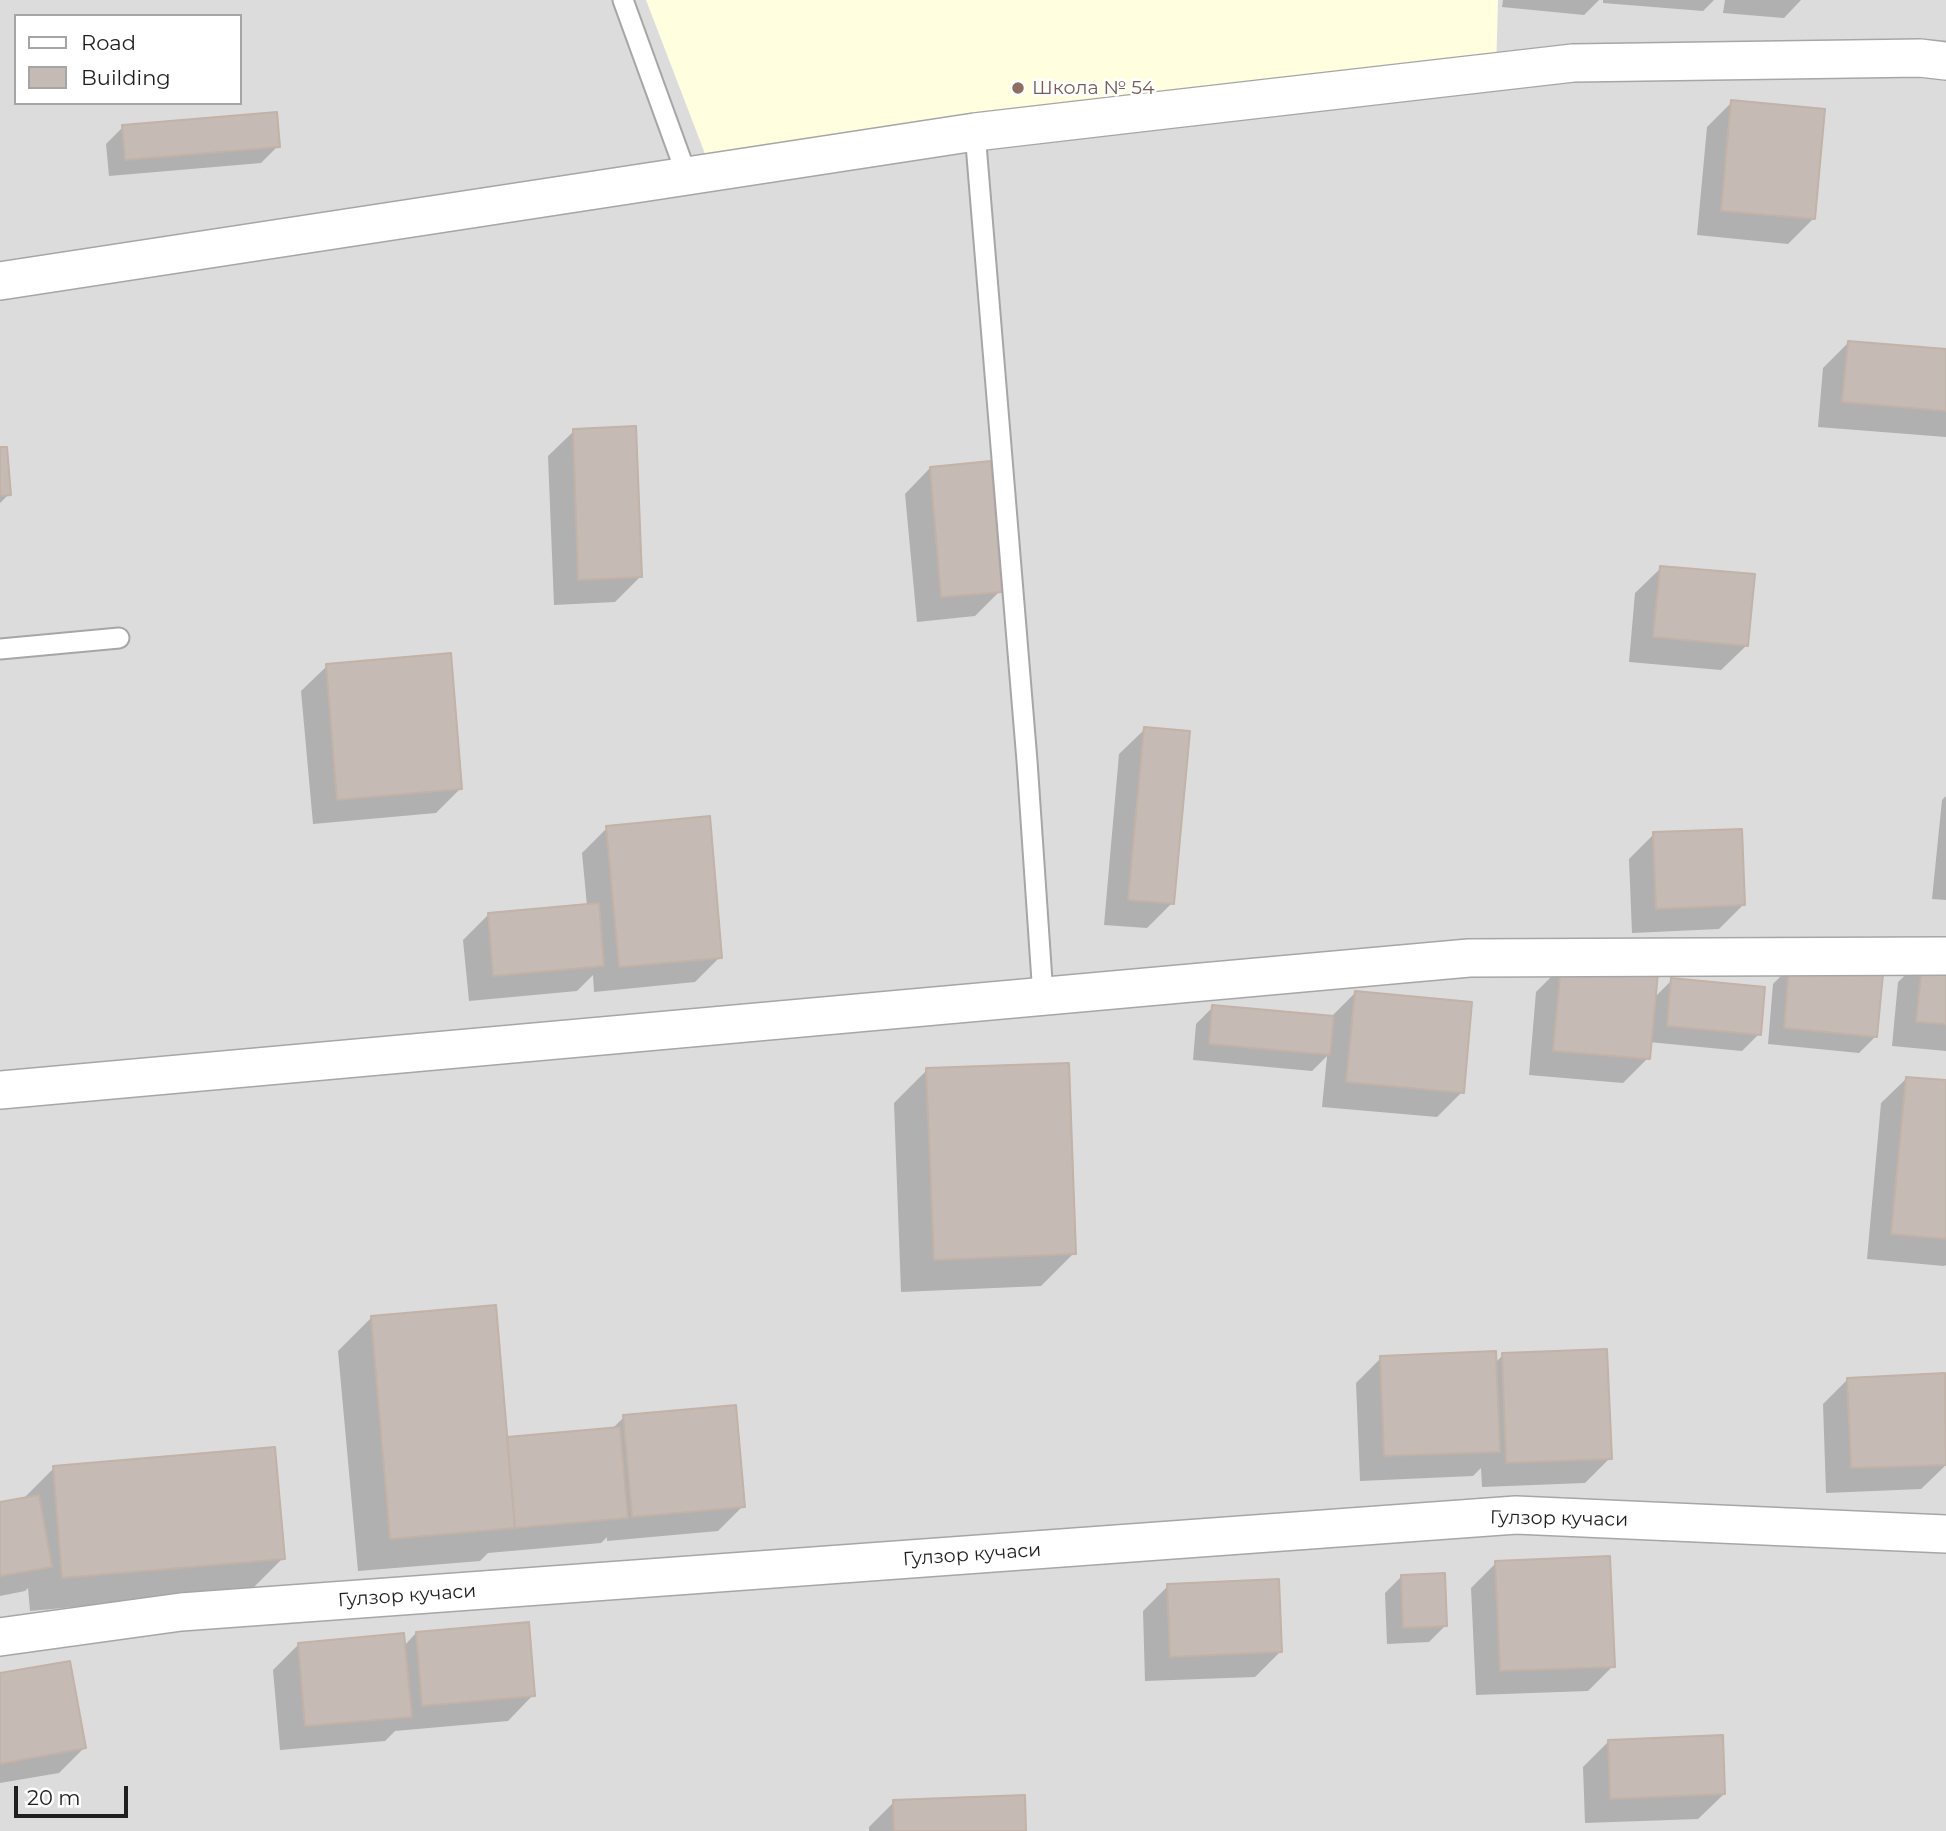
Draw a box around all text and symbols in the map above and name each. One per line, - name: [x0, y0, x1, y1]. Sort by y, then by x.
- legend: [14, 14, 242, 105]
- text: Road: [81, 30, 136, 55]
- text: Building: [81, 65, 171, 90]
- place label: Школа № 54: [1032, 77, 1155, 99]
- marker: Школа № 54: [1010, 80, 1026, 96]
- street label: Гулзор кучаси: [1490, 1506, 1628, 1532]
- street label: Гулзор кучаси: [902, 1539, 1042, 1571]
- street label: Гулзор кучаси: [337, 1580, 477, 1612]
- scale bar: [18, 1772, 131, 1816]
- text: 20 m: [27, 1785, 81, 1810]

